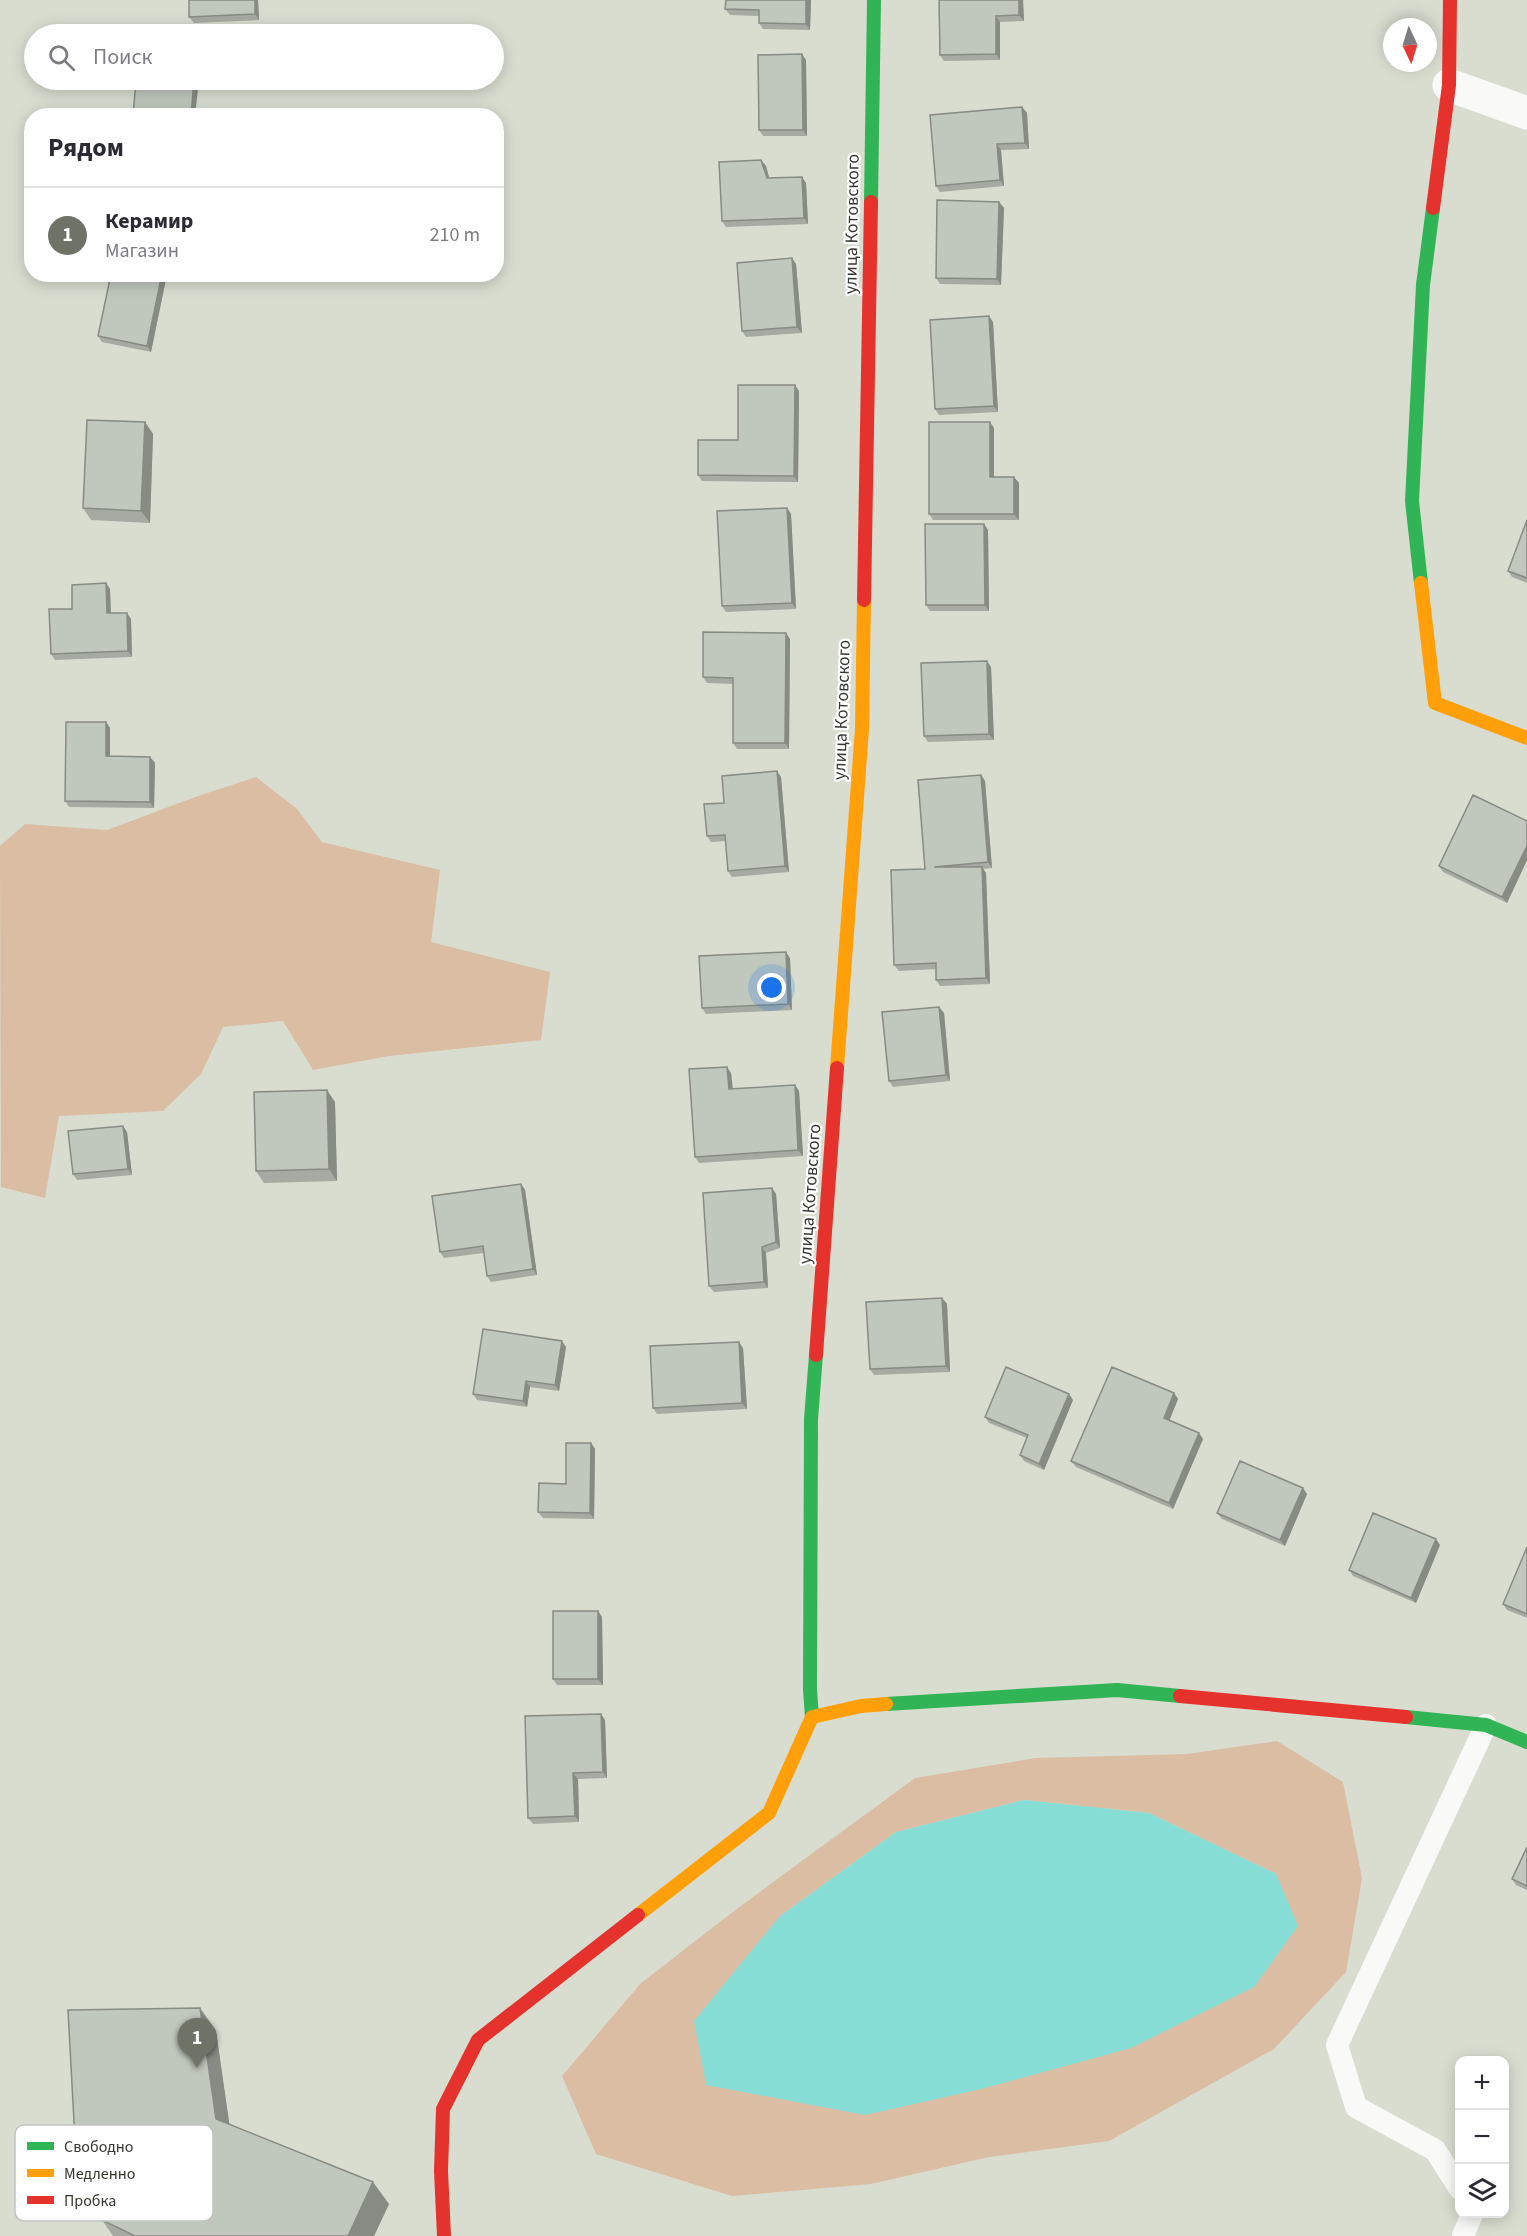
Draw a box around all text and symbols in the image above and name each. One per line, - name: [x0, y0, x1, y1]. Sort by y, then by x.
- north arrow: [1383, 18, 1437, 72]
- search box: [24, 24, 504, 90]
- icon: search: [45, 41, 78, 74]
- text: Поиск: [93, 41, 152, 73]
- text: Рядом: [48, 129, 124, 166]
- street label: улица Котовского: [838, 154, 866, 294]
- text: Керамир: [105, 205, 193, 237]
- text: 1: [62, 221, 73, 249]
- text: 210 m: [430, 221, 480, 249]
- text: Магазин: [105, 237, 179, 265]
- street label: улица Котовского: [827, 639, 857, 781]
- your location: [757, 973, 786, 1002]
- street label: улица Котовского: [793, 1123, 827, 1265]
- pin: 1: [178, 2018, 216, 2068]
- map controls: [1455, 2056, 1509, 2218]
- button: +: [1455, 2056, 1509, 2110]
- button: −: [1455, 2110, 1509, 2164]
- legend: [15, 2125, 213, 2221]
- text: Свободно: [64, 2136, 134, 2158]
- text: Медленно: [64, 2163, 135, 2185]
- button: layers: [1455, 2164, 1509, 2218]
- text: Пробка: [64, 2190, 116, 2212]

